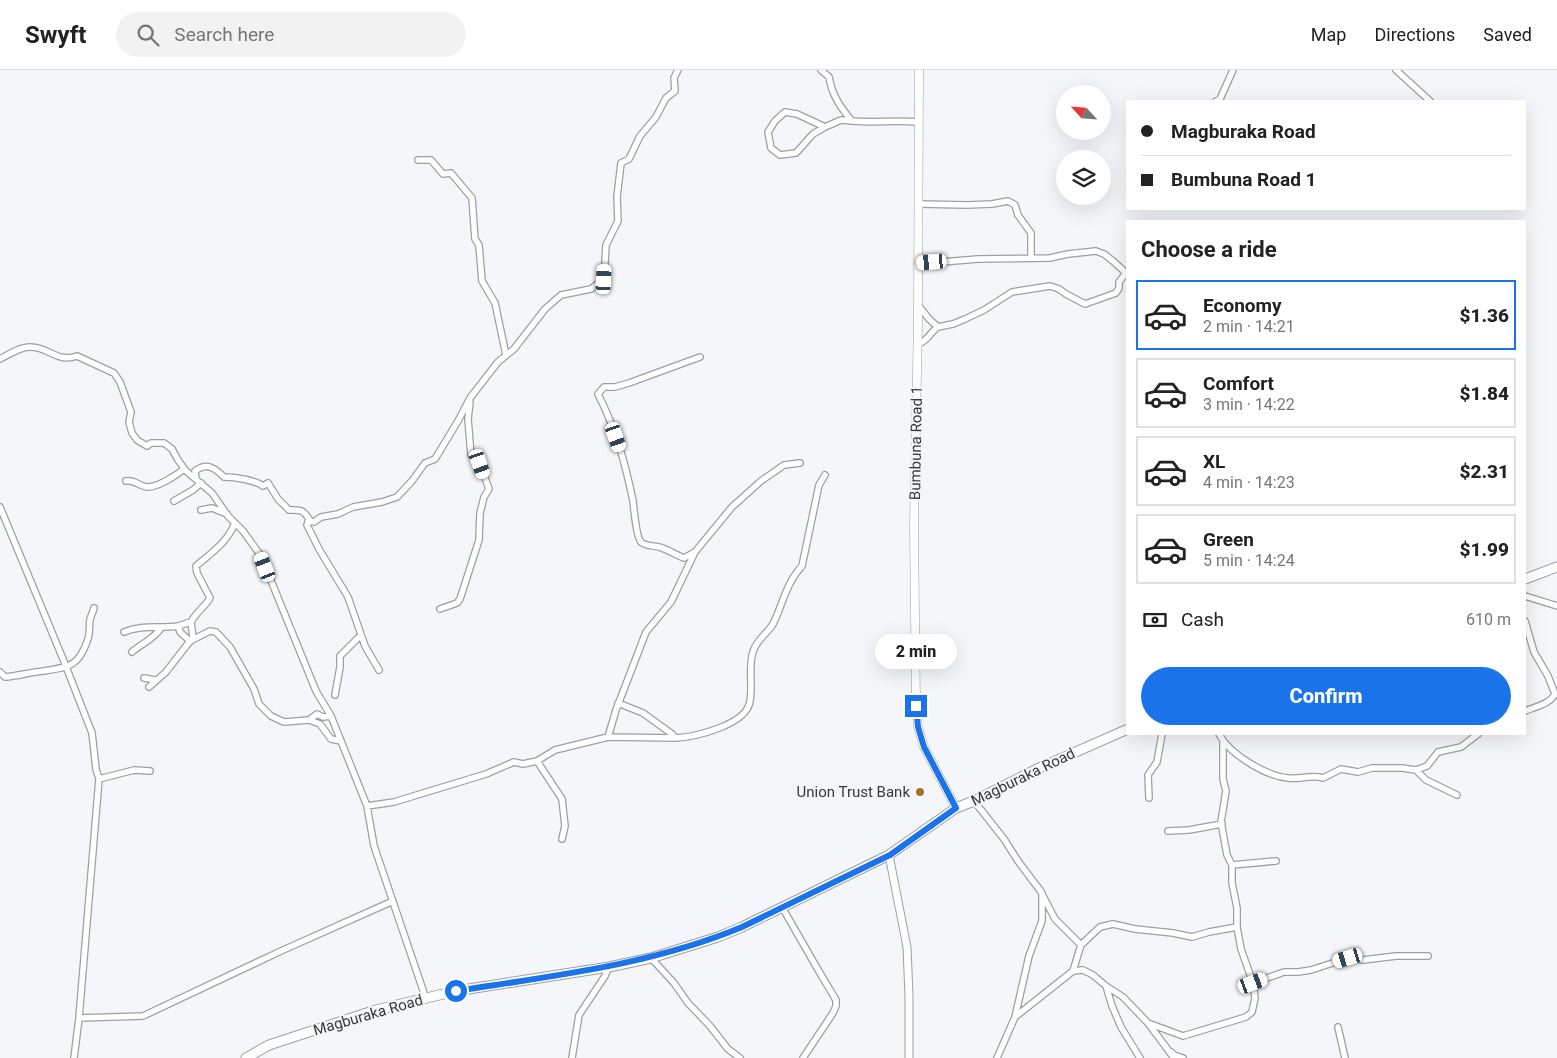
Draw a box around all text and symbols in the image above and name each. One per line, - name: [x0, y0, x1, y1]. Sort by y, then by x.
- search box: [116, 12, 466, 57]
- text: Swyft: [25, 21, 86, 49]
- icon: search: [134, 21, 162, 49]
- text: Search here: [174, 23, 274, 46]
- text: Map: [1311, 24, 1346, 45]
- text: Directions: [1374, 24, 1455, 45]
- text: Saved: [1483, 24, 1532, 45]
- north arrow: [1056, 85, 1111, 140]
- map controls: [1056, 85, 1111, 205]
- text: Magburaka Road: [1171, 120, 1316, 143]
- button: layers: [1056, 150, 1111, 205]
- text: Bumbuna Road 1: [1171, 168, 1316, 191]
- text: Choose a ride: [1141, 237, 1277, 262]
- car: [916, 253, 947, 271]
- car: [595, 264, 612, 294]
- icon: car: [1143, 293, 1188, 338]
- text: Economy: [1203, 294, 1282, 317]
- text: $1.36: [1460, 304, 1509, 327]
- text: 2 min · 14:21: [1203, 317, 1295, 336]
- icon: car: [1143, 371, 1188, 416]
- text: Comfort: [1203, 372, 1274, 395]
- text: $1.84: [1460, 382, 1509, 405]
- street label: Bumbuna Road 1: [906, 386, 926, 500]
- text: 3 min · 14:22: [1203, 395, 1295, 414]
- car: [604, 420, 627, 454]
- car: [468, 447, 491, 481]
- icon: car: [1143, 449, 1188, 494]
- text: XL: [1203, 450, 1225, 473]
- text: $2.31: [1460, 460, 1509, 483]
- text: 4 min · 14:23: [1203, 473, 1295, 492]
- icon: car: [1143, 527, 1188, 572]
- text: Green: [1203, 528, 1254, 551]
- text: $1.99: [1460, 538, 1509, 561]
- car: [252, 550, 277, 584]
- text: 5 min · 14:24: [1203, 551, 1295, 570]
- icon: cash: [1141, 606, 1169, 634]
- text: Cash: [1181, 608, 1224, 631]
- text: 610 m: [1466, 610, 1511, 629]
- callout: 2 min: [875, 634, 957, 668]
- text: 2 min: [896, 642, 936, 661]
- button: Confirm: [1141, 667, 1511, 725]
- route end: [905, 695, 927, 717]
- street label: Magburaka Road: [968, 744, 1078, 810]
- place label: Union Trust Bank: [797, 783, 910, 801]
- marker: Union Trust Bank: [914, 786, 926, 798]
- car: [1331, 946, 1364, 970]
- car: [1236, 971, 1269, 995]
- route start: [445, 980, 467, 1002]
- street label: Magburaka Road: [311, 991, 425, 1039]

